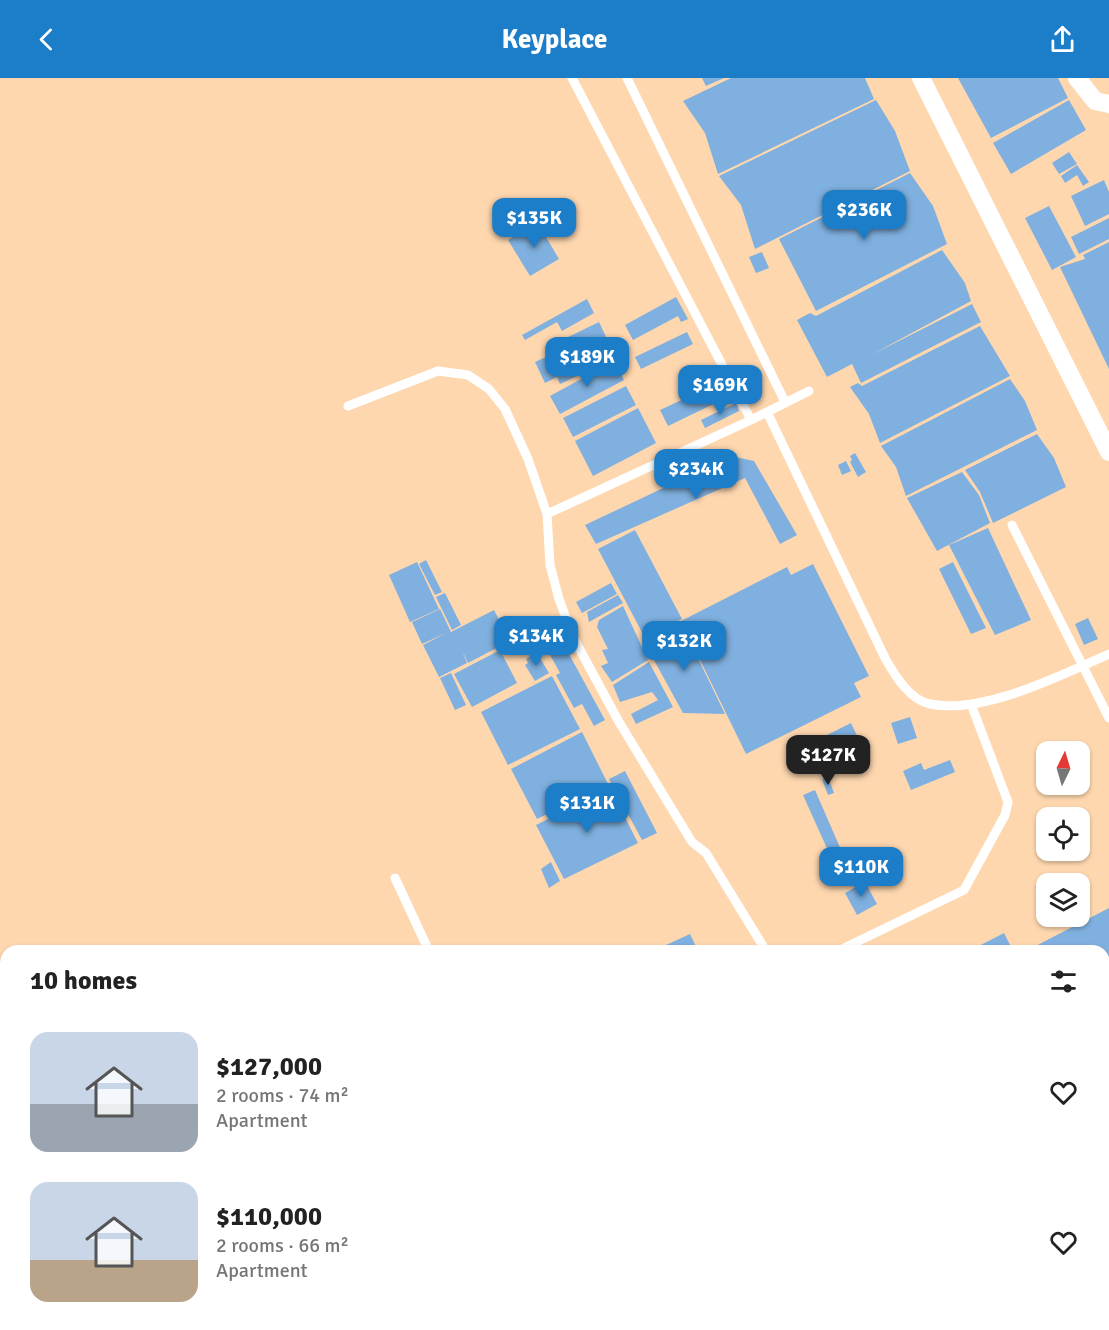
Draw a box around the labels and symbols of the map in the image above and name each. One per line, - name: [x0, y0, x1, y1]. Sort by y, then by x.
- pin: $236K: [822, 190, 906, 241]
- pin: $135K: [492, 198, 576, 249]
- pin: $189K: [545, 337, 629, 388]
- pin: $169K: [678, 365, 762, 416]
- pin: $234K: [654, 449, 738, 500]
- pin: $134K: [494, 616, 578, 667]
- pin: $132K: [642, 621, 726, 672]
- pin: $127K: [786, 735, 870, 786]
- north arrow: [1036, 741, 1090, 795]
- pin: $131K: [545, 783, 629, 834]
- pin: $110K: [819, 847, 903, 898]

